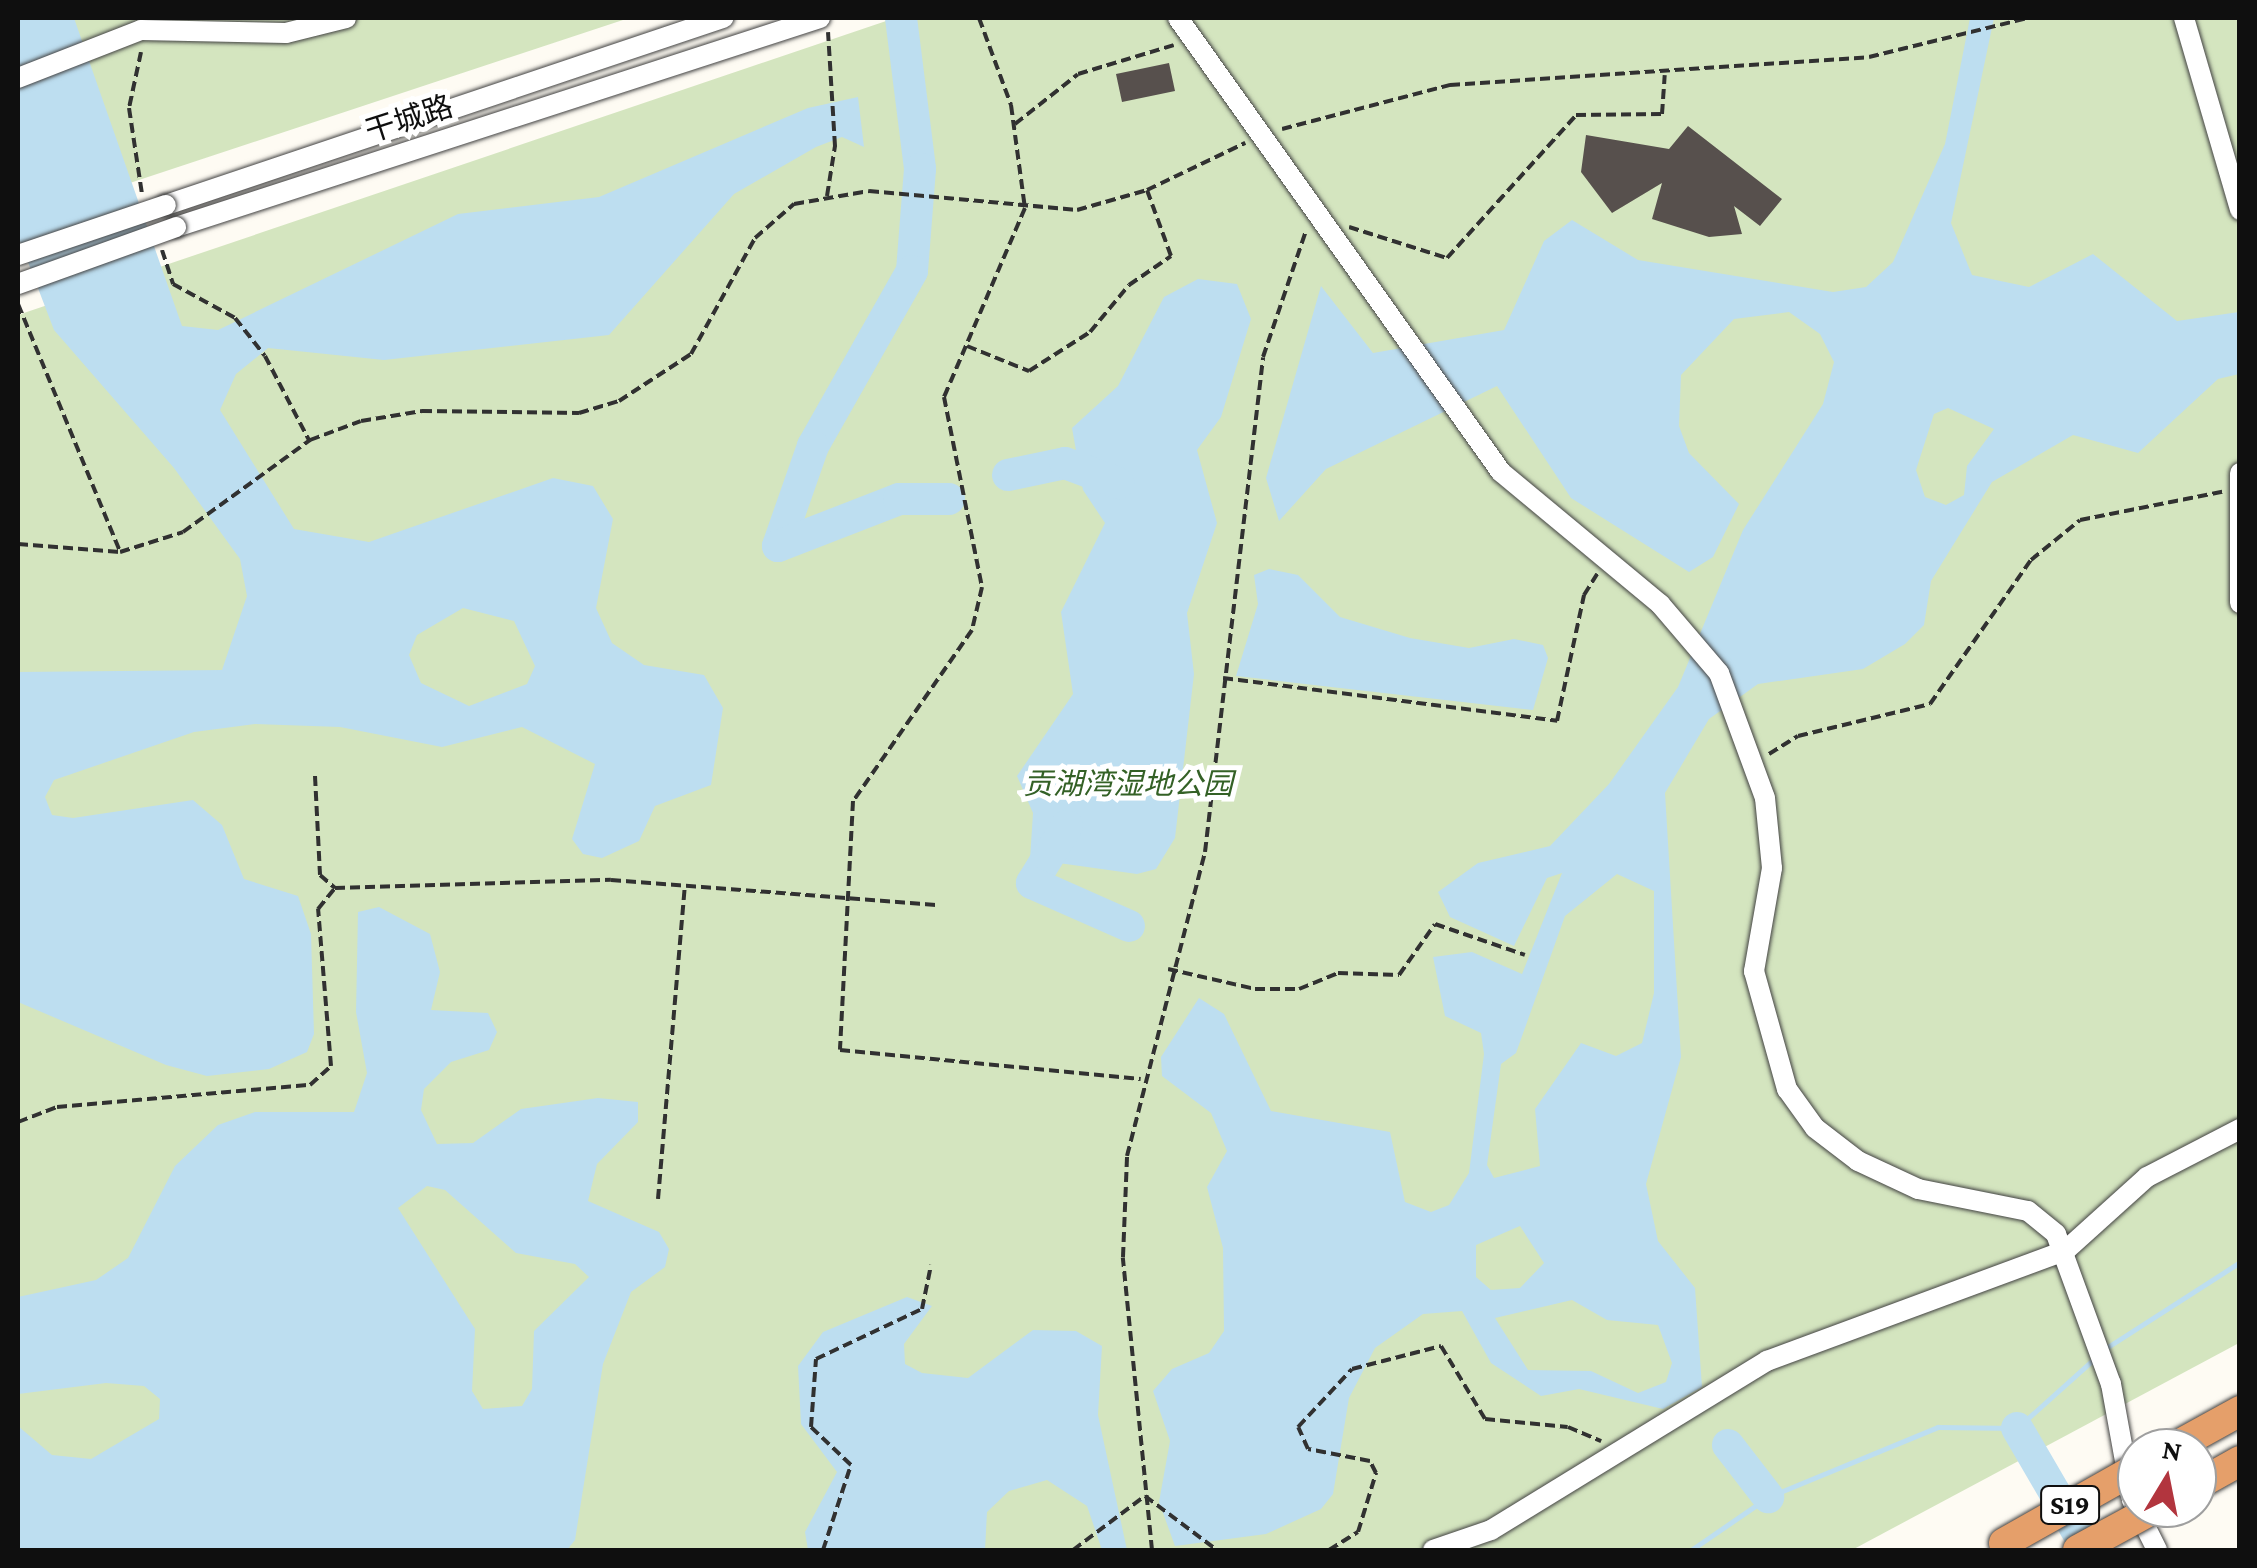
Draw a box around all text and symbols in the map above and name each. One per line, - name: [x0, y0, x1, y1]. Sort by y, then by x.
- street label: 干城路: [361, 88, 457, 150]
- park label: 贡湖湾湿地公园: [1023, 766, 1233, 802]
- north arrow: [2117, 1428, 2217, 1528]
- text: N: [2160, 1433, 2184, 1467]
- road number: S19: [2040, 1482, 2100, 1528]

